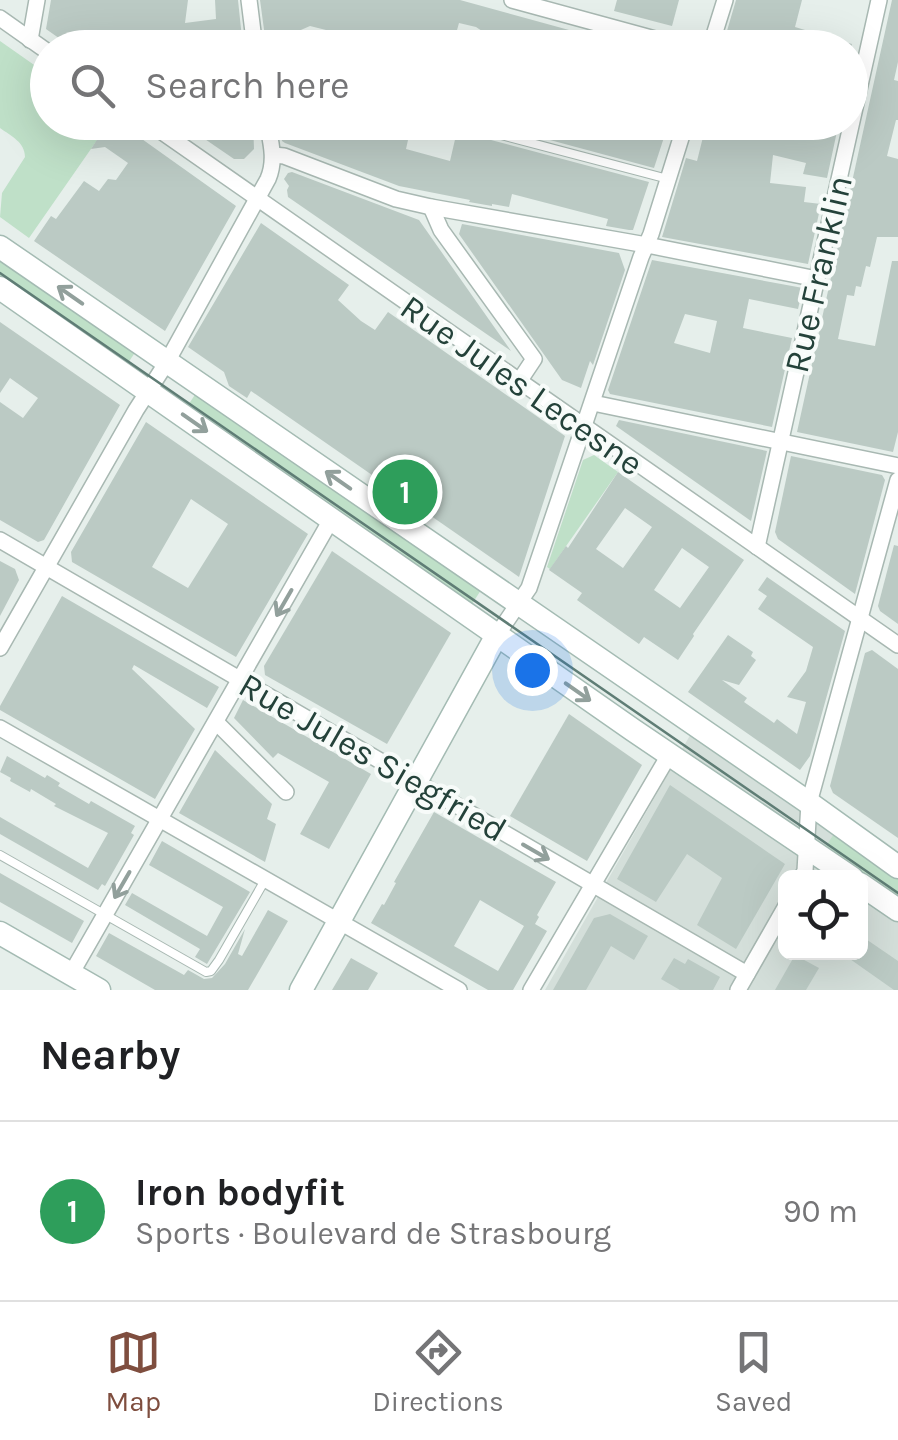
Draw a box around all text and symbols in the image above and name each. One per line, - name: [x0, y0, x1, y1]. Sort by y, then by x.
- search box: [30, 30, 868, 140]
- icon: search: [65, 58, 120, 113]
- text: Search here: [145, 63, 349, 108]
- street label: Rue Franklin: [776, 171, 861, 377]
- one-way arrow: [57, 285, 85, 306]
- street label: Rue Jules Lecesne: [393, 286, 651, 484]
- one-way arrow: [181, 412, 209, 433]
- pin: 1: [372, 454, 438, 530]
- one-way arrow: [324, 470, 352, 491]
- one-way arrow: [273, 587, 293, 617]
- your location: [507, 645, 558, 696]
- street label: Rue Jules Siegfried: [232, 664, 514, 851]
- one-way arrow: [564, 681, 592, 702]
- one-way arrow: [521, 842, 550, 862]
- one-way arrow: [112, 870, 132, 898]
- map controls: [778, 870, 868, 960]
- button: locate: [778, 870, 868, 960]
- text: Nearby: [40, 1030, 180, 1080]
- text: Iron bodyfit: [135, 1170, 345, 1215]
- text: 1: [67, 1193, 78, 1230]
- text: 90 m: [783, 1193, 858, 1230]
- text: Sports · Boulevard de Strasbourg: [135, 1215, 611, 1252]
- tab: Map: [106, 1325, 161, 1418]
- tab: Directions: [372, 1325, 504, 1418]
- tab: Saved: [715, 1325, 792, 1418]

